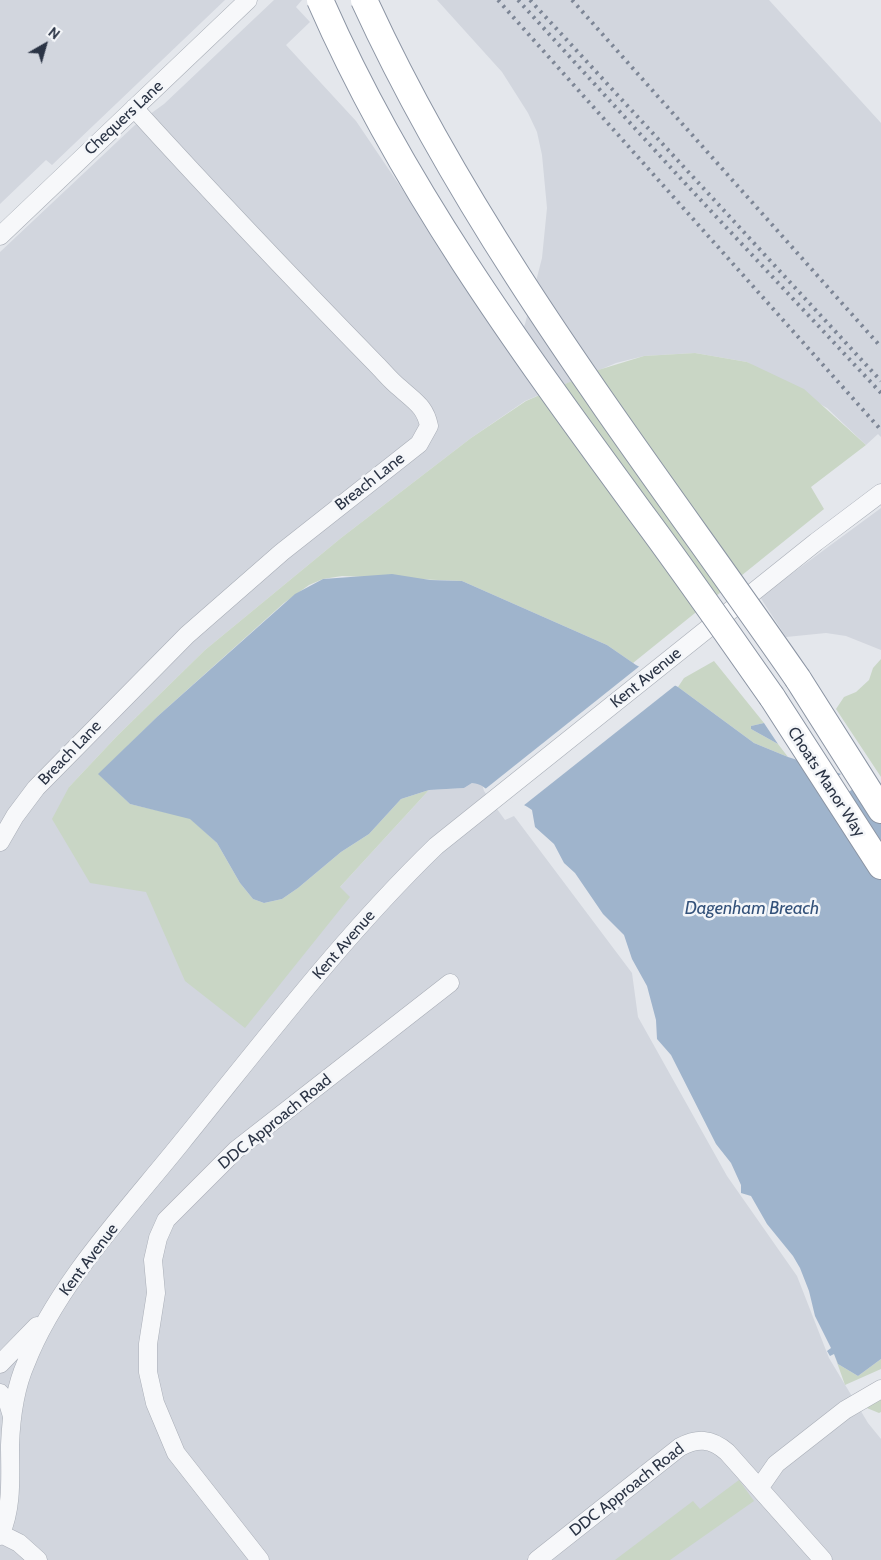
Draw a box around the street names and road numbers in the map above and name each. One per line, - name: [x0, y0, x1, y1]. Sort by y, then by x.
- street label: Chequers Lane: [81, 77, 167, 159]
- street label: Breach Lane: [332, 449, 408, 515]
- street label: Kent Avenue: [607, 644, 685, 712]
- street label: Breach Lane: [34, 717, 106, 789]
- street label: Choats Manor Way: [783, 723, 869, 841]
- street label: Kent Avenue: [309, 907, 379, 983]
- street label: DDC Approach Road: [215, 1070, 335, 1174]
- street label: Kent Avenue: [56, 1220, 122, 1300]
- street label: DDC Approach Road: [566, 1439, 688, 1541]

